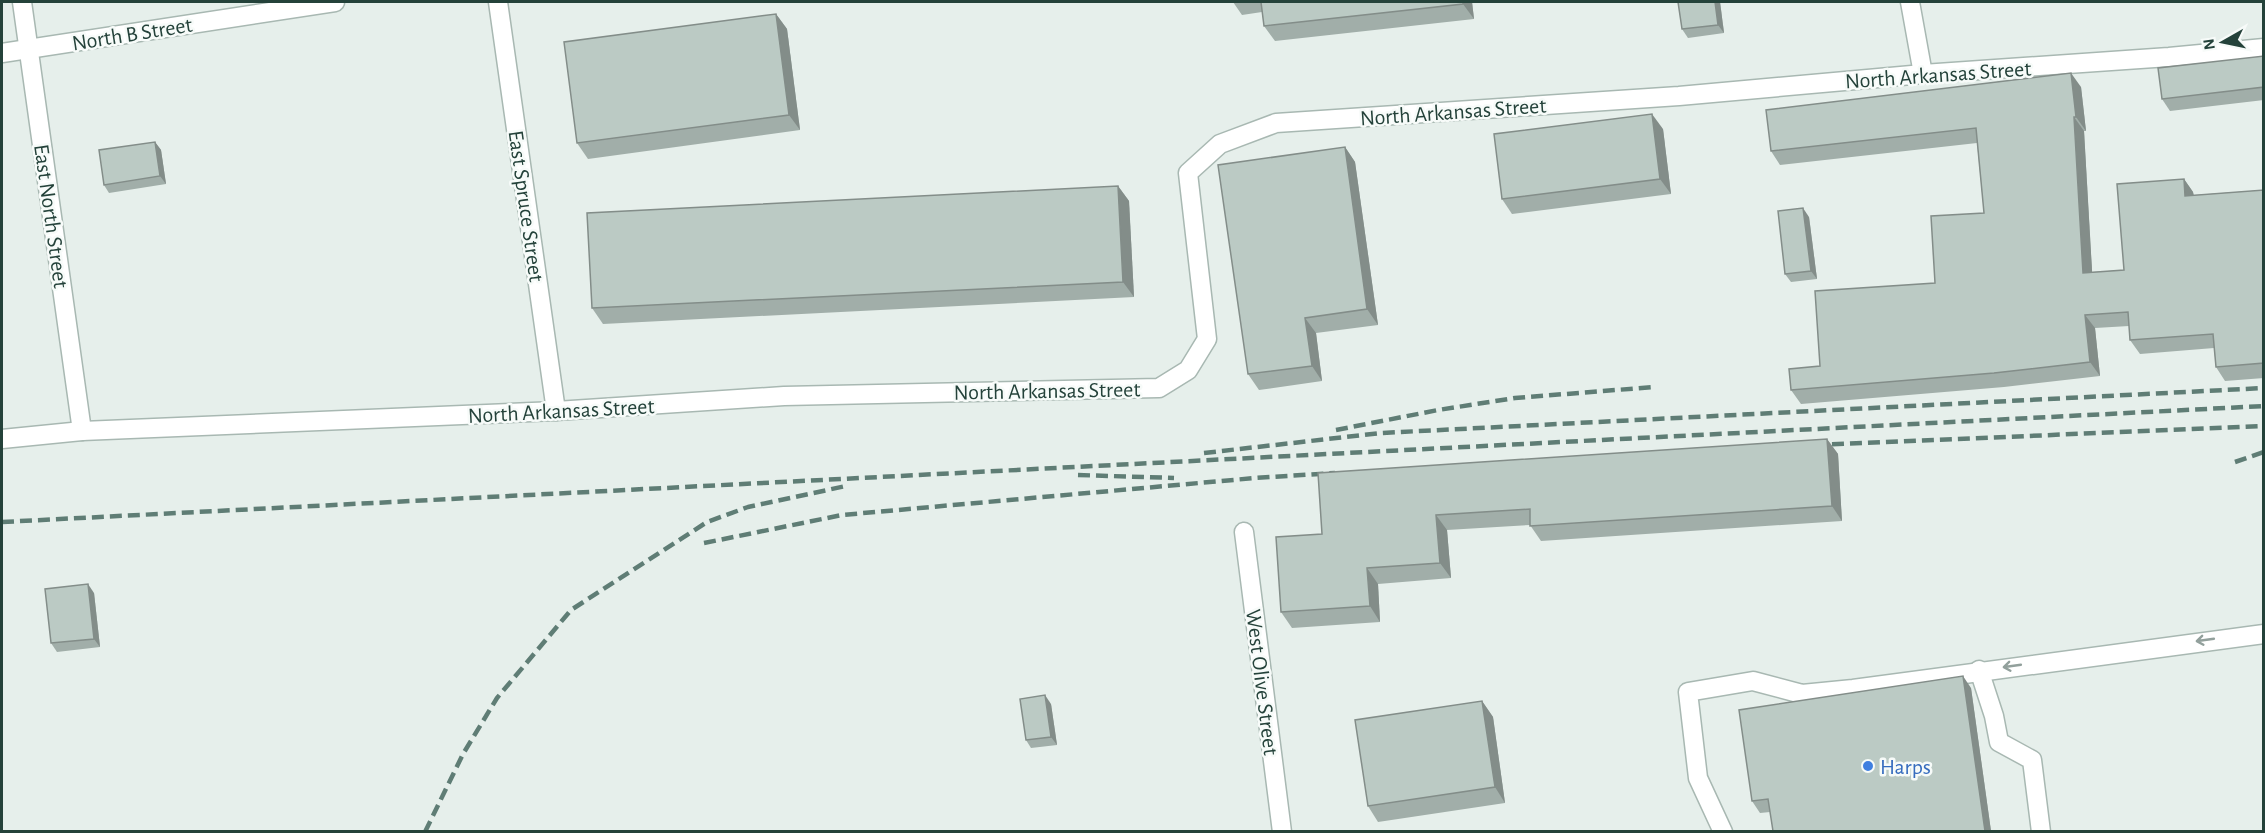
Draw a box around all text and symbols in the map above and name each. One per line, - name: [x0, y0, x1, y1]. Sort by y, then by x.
- north arrow: [2193, 12, 2253, 72]
- street label: North B Street: [70, 14, 194, 54]
- text: N: [2200, 37, 2218, 51]
- street label: North Arkansas Street: [1844, 58, 2032, 92]
- street label: North Arkansas Street: [1359, 95, 1547, 129]
- street label: East Spruce Street: [504, 129, 548, 283]
- street label: East North Street: [30, 143, 72, 290]
- street label: North Arkansas Street: [953, 378, 1141, 404]
- street label: North Arkansas Street: [467, 395, 655, 427]
- street label: West Olive Street: [1242, 608, 1282, 756]
- one-way arrow: [2196, 635, 2216, 646]
- one-way arrow: [2003, 661, 2023, 672]
- place label: Harps: [1880, 756, 1931, 778]
- marker: Harps: [1861, 759, 1875, 773]

